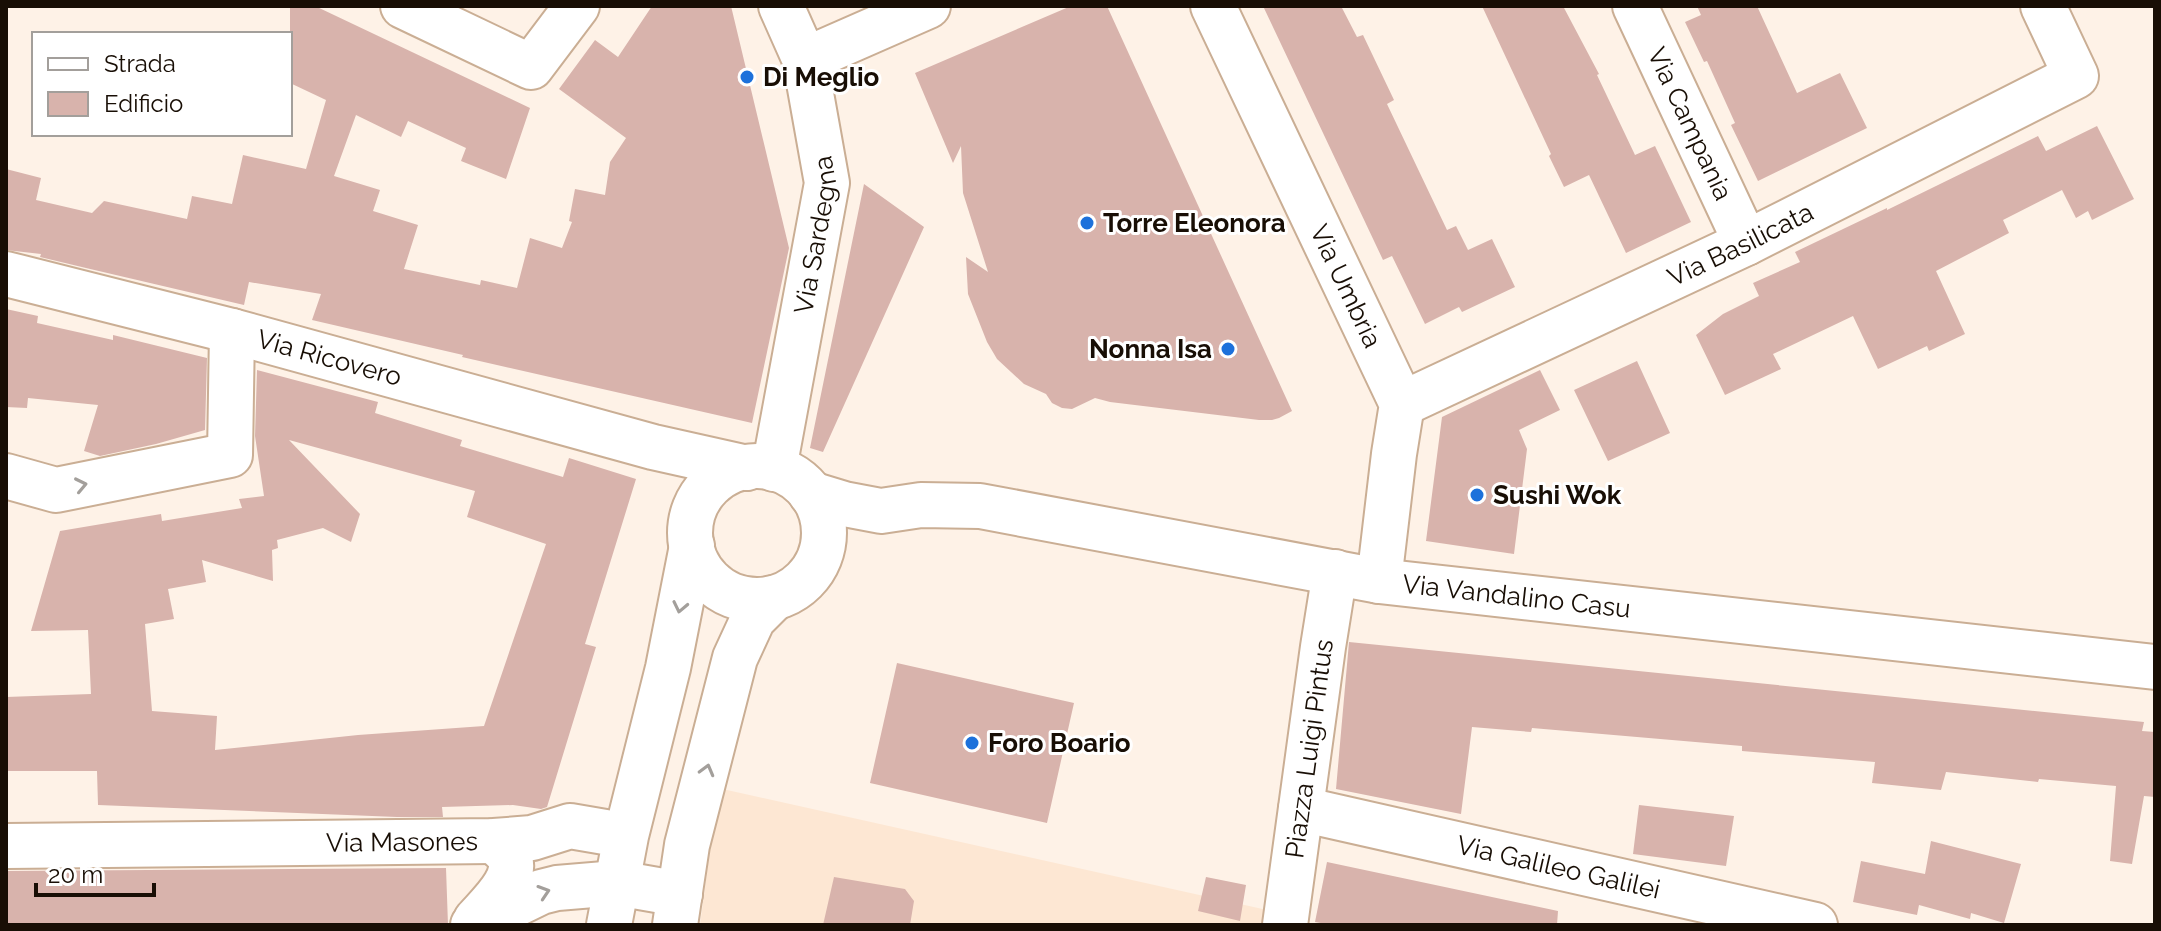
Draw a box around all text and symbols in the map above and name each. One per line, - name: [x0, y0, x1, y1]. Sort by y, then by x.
- legend: [32, 32, 292, 136]
- street label: Via Campania: [1641, 43, 1739, 205]
- text: Strada: [104, 49, 176, 78]
- place label: Di Meglio: [763, 62, 879, 92]
- marker: Di Meglio: [738, 68, 756, 86]
- text: Edificio: [104, 89, 183, 118]
- street label: Via Sardegna: [788, 154, 842, 316]
- street label: Via Basilicata: [1663, 197, 1818, 293]
- place label: Torre Eleonora: [1103, 208, 1286, 238]
- marker: Torre Eleonora: [1078, 214, 1096, 232]
- street label: Via Umbria: [1304, 220, 1388, 352]
- street label: Via Ricovero: [254, 324, 405, 392]
- place label: Nonna Isa: [1089, 334, 1212, 364]
- marker: Nonna Isa: [1219, 340, 1237, 358]
- one-way arrow: [74, 477, 88, 494]
- place label: Sushi Wok: [1493, 480, 1622, 510]
- marker: Sushi Wok: [1468, 486, 1486, 504]
- street label: Via Vandalino Casu: [1401, 569, 1632, 624]
- one-way arrow: [673, 600, 690, 614]
- street label: Piazza Luigi Pintus: [1279, 637, 1339, 860]
- place label: Foro Boario: [988, 728, 1131, 758]
- marker: Foro Boario: [963, 734, 981, 752]
- one-way arrow: [697, 764, 714, 777]
- street label: Via Masones: [326, 826, 478, 858]
- street label: Via Galileo Galilei: [1454, 830, 1663, 905]
- scale bar: [36, 847, 154, 897]
- text: 20 m: [48, 860, 103, 889]
- one-way arrow: [536, 886, 550, 902]

